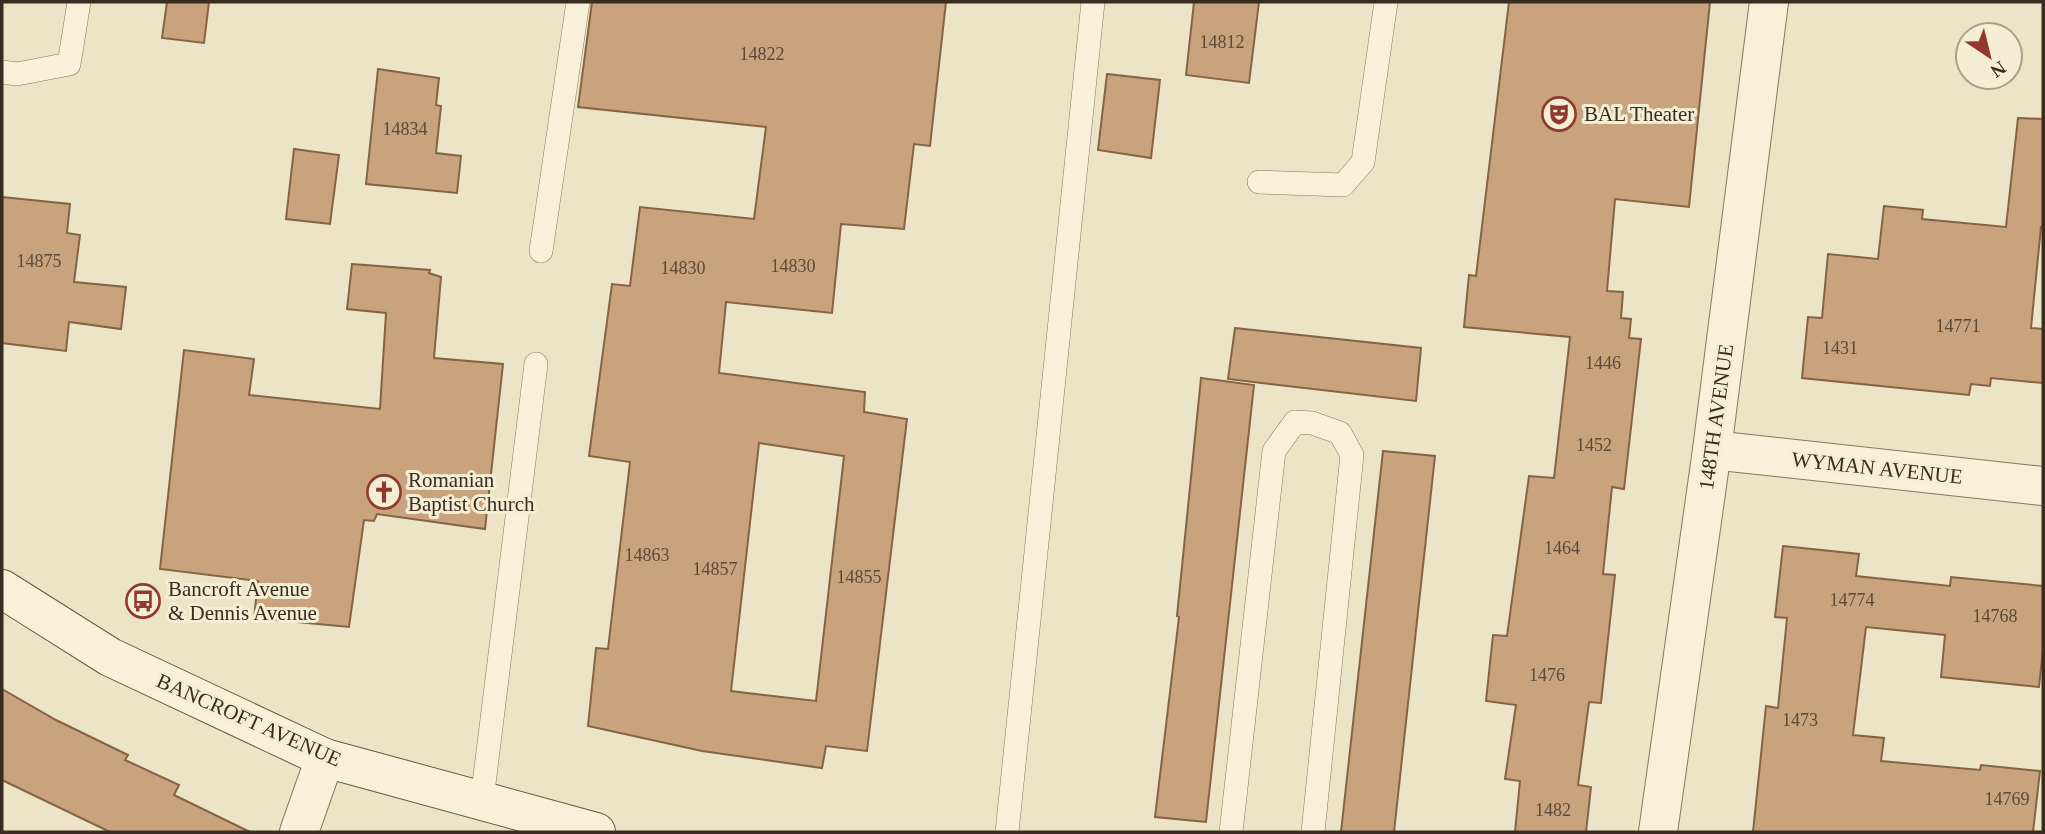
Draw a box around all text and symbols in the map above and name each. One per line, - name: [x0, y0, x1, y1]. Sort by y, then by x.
- north arrow: [1954, 21, 2024, 91]
- house number: 14812: [1200, 32, 1245, 52]
- house number: 14822: [740, 44, 785, 64]
- text: N: [1987, 57, 2010, 82]
- theatre icon: BAL Theater: [1540, 95, 1578, 133]
- place label: BAL Theater: [1584, 102, 1694, 126]
- house number: 14834: [383, 119, 428, 139]
- house number: 14875: [17, 251, 62, 271]
- house number: 14830: [771, 256, 816, 276]
- house number: 14830: [661, 258, 706, 278]
- house number: 14771: [1936, 316, 1981, 336]
- house number: 1431: [1822, 338, 1858, 358]
- street label: 148TH AVENUE: [1694, 342, 1738, 492]
- house number: 1446: [1585, 353, 1621, 373]
- house number: 1452: [1576, 435, 1612, 455]
- street label: WYMAN AVENUE: [1790, 447, 1964, 489]
- place label: Romanian Baptist Church: [408, 468, 535, 516]
- church icon: Romanian Baptist Church: [365, 473, 403, 511]
- house number: 1464: [1544, 538, 1580, 558]
- house number: 14863: [625, 545, 670, 565]
- house number: 14857: [693, 559, 738, 579]
- house number: 14855: [837, 567, 882, 587]
- place label: Bancroft Avenue & Dennis Avenue: [168, 577, 317, 625]
- bus stop icon: Bancroft Avenue & Dennis Avenue: [124, 582, 162, 620]
- house number: 14774: [1830, 590, 1875, 610]
- house number: 14768: [1973, 606, 2018, 626]
- house number: 1476: [1529, 665, 1565, 685]
- street label: BANCROFT AVENUE: [153, 668, 345, 772]
- house number: 1473: [1782, 710, 1818, 730]
- house number: 14769: [1985, 789, 2030, 809]
- house number: 1482: [1535, 800, 1571, 820]

